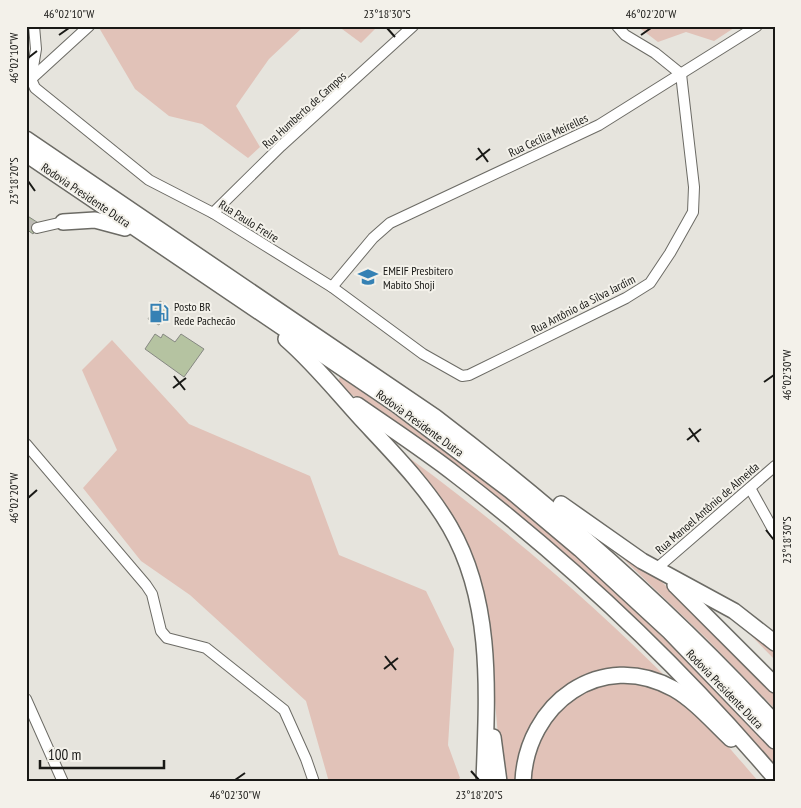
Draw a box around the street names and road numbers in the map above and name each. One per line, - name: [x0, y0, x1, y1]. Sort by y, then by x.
- street label: Rua Humberto de Campos: [259, 68, 349, 152]
- street label: Rua Cecília Meirelles: [506, 110, 590, 160]
- street label: Rodovia Presidente Dutra: [39, 160, 134, 231]
- street label: Rua Paulo Freire: [216, 197, 282, 245]
- street label: Rua Antônio da Silva Jardim: [529, 271, 638, 337]
- street label: Rodovia Presidente Dutra: [373, 386, 467, 460]
- street label: Rua Manoel Antônio de Almeida: [652, 459, 762, 557]
- street label: Rodovia Presidente Dutra: [683, 646, 767, 732]

